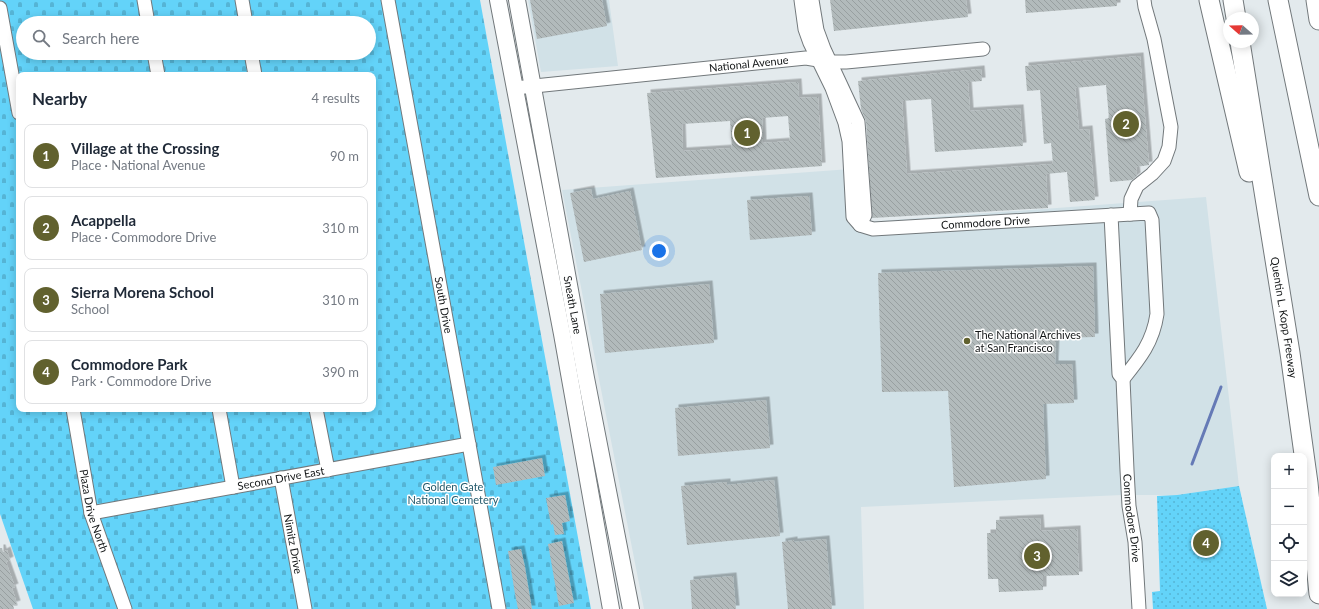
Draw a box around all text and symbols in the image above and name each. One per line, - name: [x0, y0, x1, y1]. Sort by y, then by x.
- north arrow: [1223, 12, 1259, 48]
- search box: [16, 16, 376, 60]
- icon: search: [30, 27, 52, 49]
- text: Search here: [62, 29, 139, 47]
- street label: National Avenue: [708, 53, 789, 74]
- text: Nearby: [32, 88, 87, 109]
- text: 4 results: [312, 90, 360, 106]
- pin: 2: [1113, 109, 1139, 139]
- pin: 1: [734, 118, 760, 148]
- text: Village at the Crossing: [71, 139, 219, 157]
- text: 1: [42, 148, 50, 164]
- text: 90 m: [330, 148, 359, 164]
- text: Place · National Avenue: [71, 157, 206, 173]
- text: Acappella: [71, 211, 136, 229]
- street label: Commodore Drive: [941, 213, 1030, 231]
- text: 2: [42, 220, 50, 236]
- text: 310 m: [322, 220, 359, 236]
- text: Place · Commodore Drive: [71, 229, 216, 245]
- your location: [649, 241, 669, 261]
- street label: Quentin L. Kopp Freeway: [1269, 256, 1300, 379]
- street label: South Drive: [433, 275, 456, 335]
- street label: Sneath Lane: [561, 275, 585, 335]
- text: Sierra Morena School: [71, 283, 214, 301]
- text: 3: [42, 292, 50, 308]
- text: 310 m: [322, 292, 359, 308]
- text: School: [71, 301, 109, 317]
- place label: The National Archives at San Francisco: [975, 328, 1081, 354]
- marker: The National Archives at San Francisco: [962, 336, 972, 346]
- text: Commodore Park: [71, 355, 188, 373]
- text: 4: [42, 364, 50, 380]
- text: 390 m: [322, 364, 359, 380]
- text: Park · Commodore Drive: [71, 373, 211, 389]
- map controls: [1271, 453, 1307, 597]
- button: +: [1271, 453, 1307, 489]
- street label: Second Drive East: [236, 464, 325, 492]
- street label: Plaza Drive North: [78, 468, 111, 554]
- street label: Commodore Drive: [1121, 473, 1143, 563]
- park label: Golden Gate National Cemetery: [408, 480, 499, 506]
- button: −: [1271, 489, 1307, 525]
- street label: Nimitz Drive: [282, 513, 305, 575]
- button: locate: [1271, 525, 1307, 561]
- pin: 4: [1193, 528, 1219, 558]
- pin: 3: [1024, 541, 1050, 571]
- button: layers: [1271, 561, 1307, 597]

